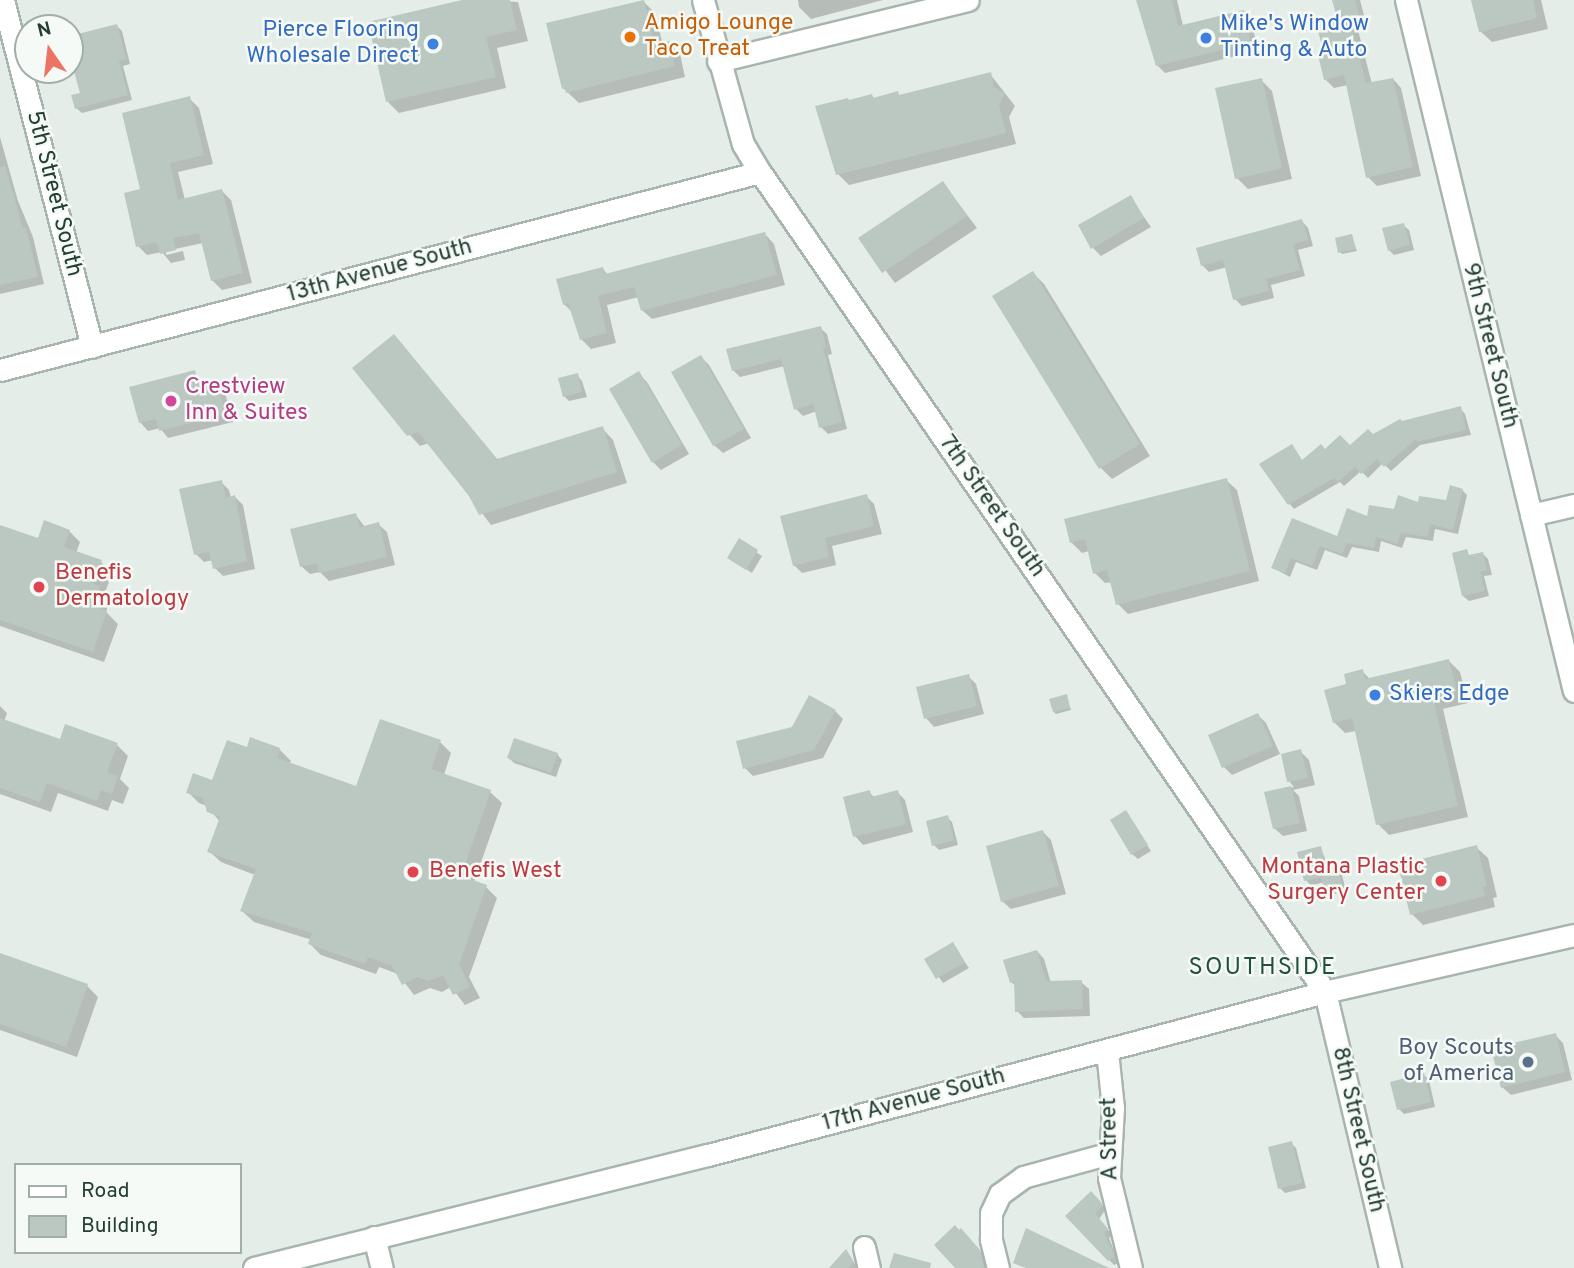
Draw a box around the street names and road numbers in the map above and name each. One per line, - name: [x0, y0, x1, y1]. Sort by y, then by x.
- street label: 5th Street South: [19, 108, 87, 280]
- street label: 13th Avenue South: [284, 234, 476, 310]
- street label: 9th Street South: [1455, 260, 1523, 432]
- street label: 7th Street South: [932, 431, 1050, 583]
- street label: 8th Street South: [1325, 1044, 1389, 1216]
- street label: 17th Avenue South: [819, 1063, 1009, 1139]
- street label: A Street: [1096, 1097, 1126, 1181]

